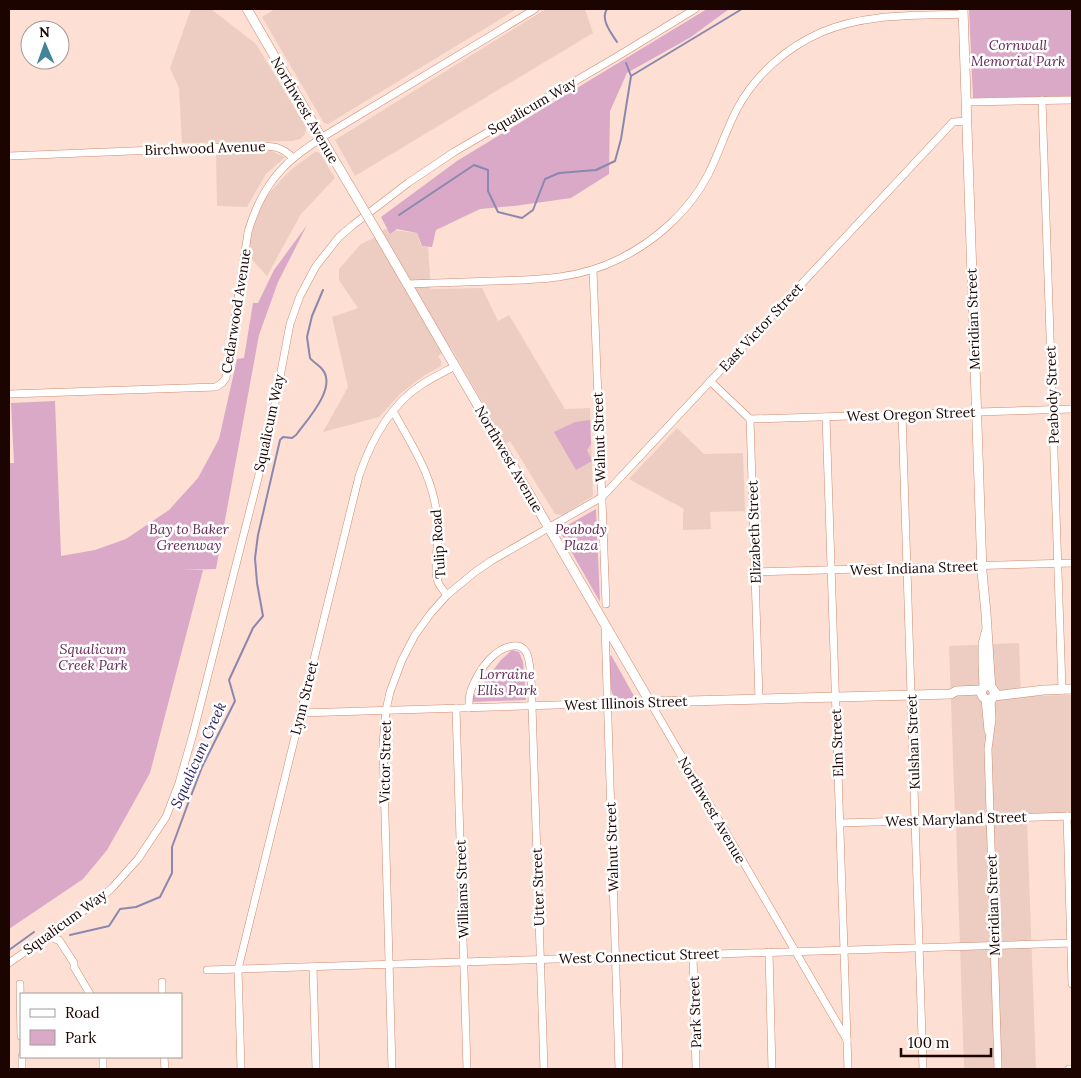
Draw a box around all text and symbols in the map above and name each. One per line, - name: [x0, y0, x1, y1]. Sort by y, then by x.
- north arrow: [20, 20, 70, 70]
- text: N: [39, 23, 50, 41]
- park label: Cornwall Memorial Park: [971, 36, 1065, 70]
- street label: Northwest Avenue: [267, 53, 343, 167]
- street label: Squalicum Way: [485, 73, 580, 139]
- street label: Birchwood Avenue: [144, 137, 266, 159]
- street label: Cedarwood Avenue: [217, 247, 255, 375]
- street label: Meridian Street: [962, 267, 984, 370]
- street label: East Victor Street: [715, 278, 807, 375]
- street label: Peabody Street: [1041, 345, 1063, 445]
- street label: Squalicum Way: [250, 372, 288, 473]
- street label: Walnut Street: [588, 391, 610, 482]
- street label: Northwest Avenue: [471, 402, 547, 516]
- street label: West Oregon Street: [846, 403, 976, 425]
- street label: Elizabeth Street: [743, 479, 765, 584]
- street label: Tulip Road: [427, 509, 449, 579]
- park label: Bay to Baker Greenway: [149, 520, 230, 554]
- park label: Peabody Plaza: [555, 520, 607, 554]
- street label: West Indiana Street: [850, 557, 979, 579]
- park label: Squalicum Creek Park: [58, 640, 128, 674]
- street label: Lynn Street: [286, 659, 322, 737]
- park label: Lorraine Ellis Park: [477, 665, 537, 699]
- street label: West Illinois Street: [564, 692, 688, 714]
- street label: Kulshan Street: [902, 693, 924, 790]
- water label: Squalicum Creek: [166, 699, 230, 811]
- street label: Elm Street: [827, 708, 847, 777]
- street label: Victor Street: [375, 720, 395, 805]
- street label: Northwest Avenue: [674, 753, 750, 867]
- street label: Walnut Street: [601, 801, 623, 892]
- street label: West Maryland Street: [885, 808, 1028, 830]
- street label: Williams Street: [451, 839, 473, 939]
- street label: Utter Street: [528, 847, 548, 927]
- street label: Meridian Street: [982, 853, 1004, 956]
- street label: Squalicum Way: [20, 885, 111, 958]
- street label: West Connecticut Street: [559, 944, 720, 968]
- street label: Park Street: [685, 975, 705, 1049]
- legend: [20, 993, 182, 1058]
- text: Road: [65, 1003, 100, 1022]
- scale bar: [901, 1026, 991, 1058]
- text: Park: [65, 1028, 96, 1047]
- text: 100 m: [908, 1033, 949, 1052]

